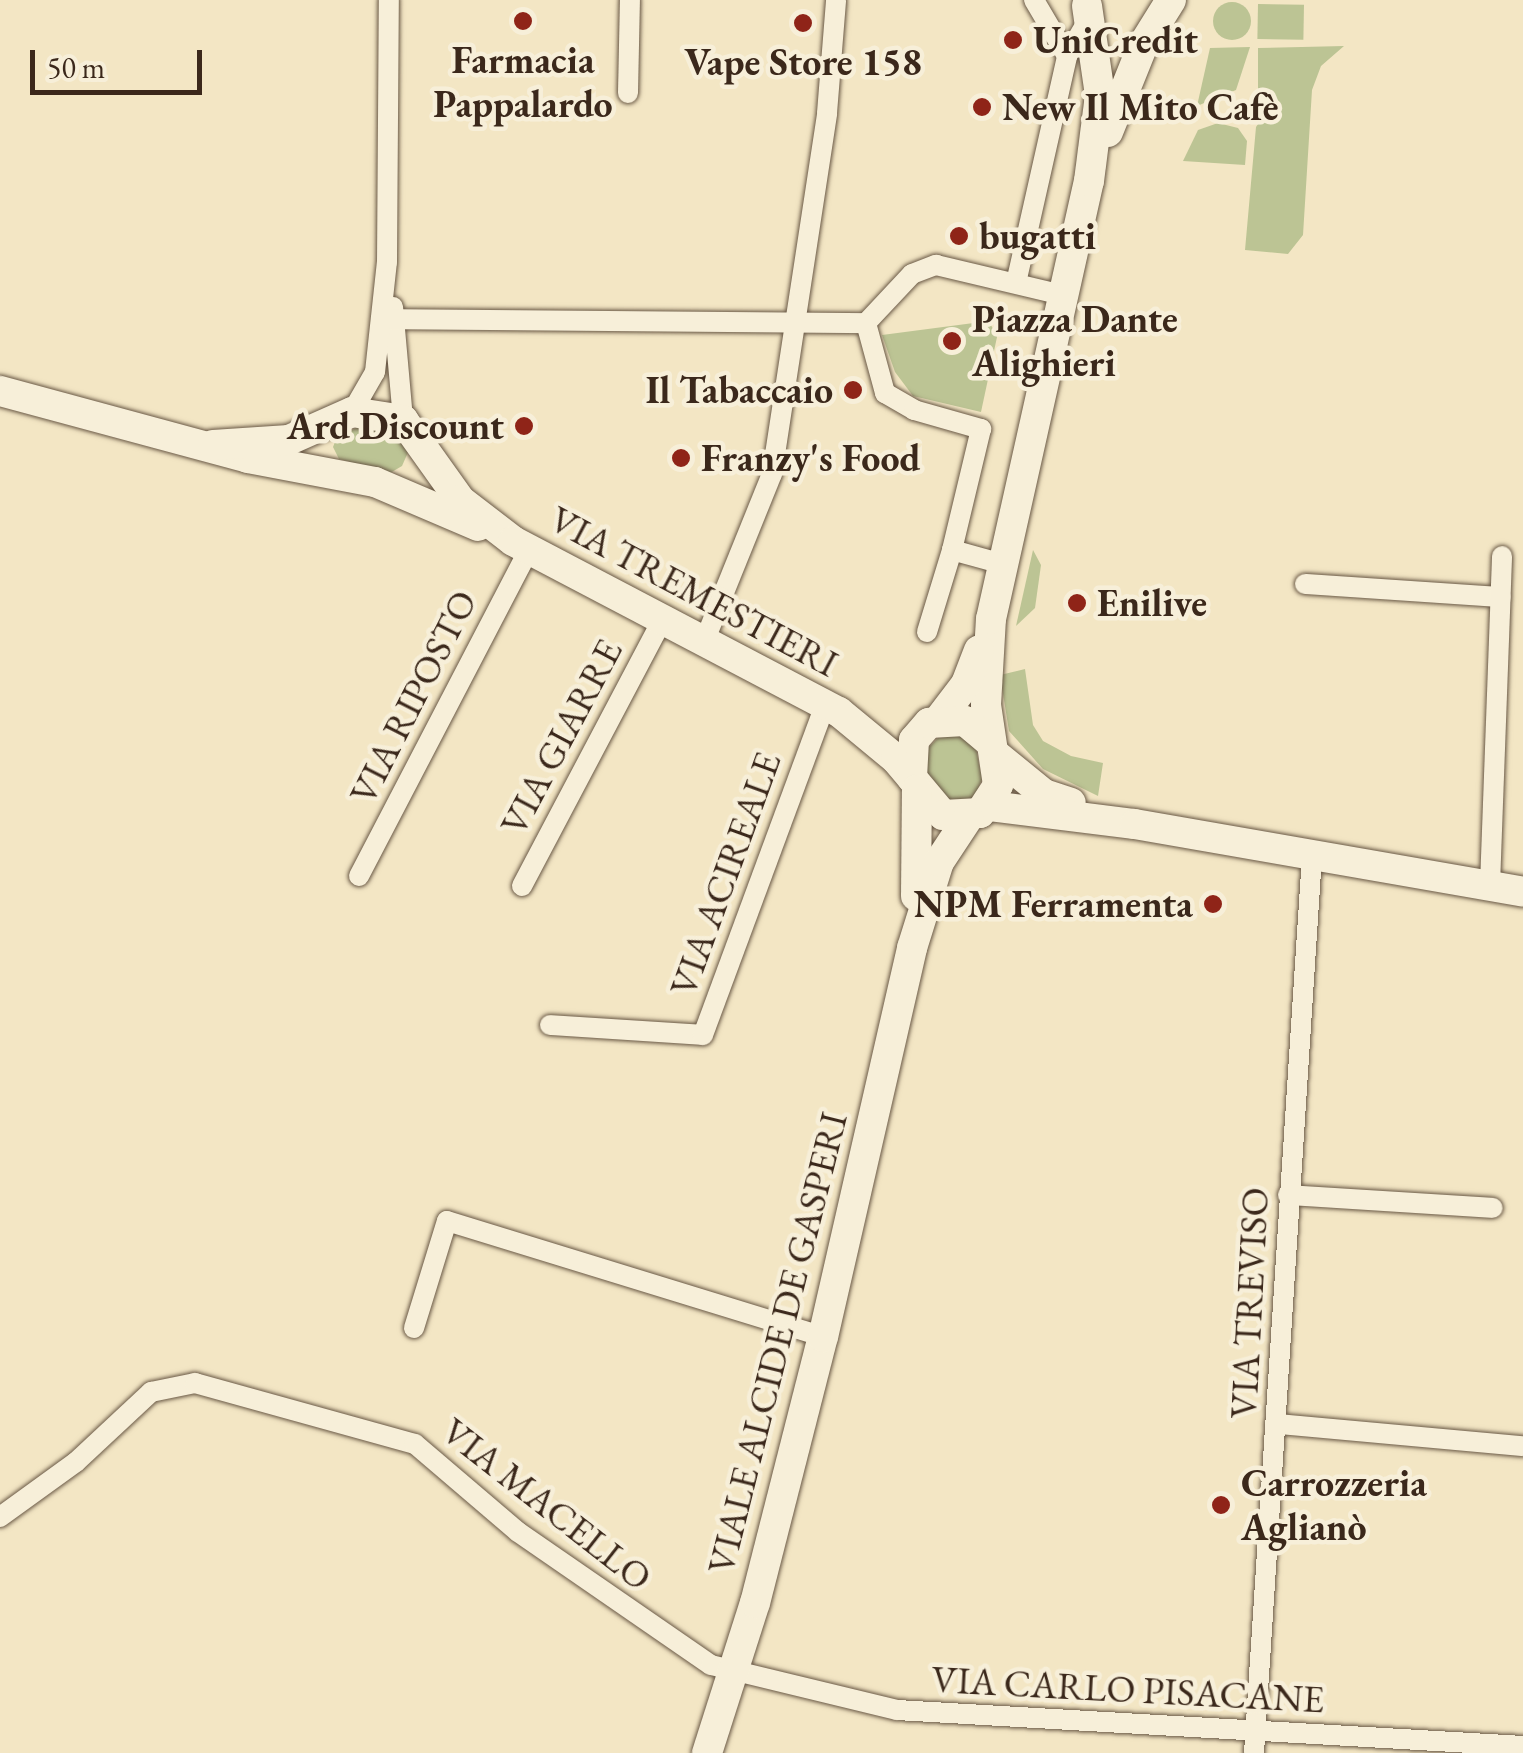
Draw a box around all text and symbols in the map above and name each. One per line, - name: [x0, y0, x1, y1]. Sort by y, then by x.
- marker: Farmacia Pappalardo: [512, 10, 534, 32]
- marker: Vape Store 158: [792, 12, 814, 34]
- place label: UniCredit: [1033, 17, 1198, 63]
- marker: UniCredit: [1002, 29, 1024, 51]
- scale bar: [35, 30, 208, 92]
- place label: Farmacia Pappalardo: [433, 37, 613, 126]
- place label: Vape Store 158: [684, 39, 922, 85]
- text: 50 m: [47, 48, 105, 87]
- place label: New Il Mito Cafè: [1002, 84, 1279, 130]
- marker: New Il Mito Cafè: [971, 96, 993, 118]
- place label: bugatti: [979, 213, 1096, 259]
- marker: bugatti: [948, 225, 970, 247]
- place label: Piazza Dante Alighieri: [972, 296, 1178, 386]
- marker: Piazza Dante Alighieri: [941, 330, 963, 352]
- place label: Il Tabaccaio: [646, 367, 833, 413]
- marker: Il Tabaccaio: [842, 379, 864, 401]
- place label: Ard Discount: [287, 403, 504, 449]
- marker: Ard Discount: [513, 415, 535, 437]
- place label: Franzy's Food: [701, 435, 921, 481]
- marker: Franzy's Food: [670, 447, 692, 469]
- street label: VIA TREMESTIERI: [542, 496, 846, 686]
- place label: Enilive: [1097, 580, 1207, 626]
- street label: VIA RIPOSTO: [340, 583, 486, 811]
- marker: Enilive: [1066, 592, 1088, 614]
- street label: VIA GIARRE: [490, 631, 632, 843]
- street label: VIA ACIREALE: [660, 746, 790, 1002]
- place label: NPM Ferramenta: [913, 881, 1193, 927]
- marker: NPM Ferramenta: [1202, 893, 1224, 915]
- street label: VIALE ALCIDE DE GASPERI: [698, 1108, 856, 1578]
- street label: VIA TREVISO: [1220, 1186, 1278, 1420]
- street label: VIA MACELLO: [433, 1408, 661, 1600]
- place label: Carrozzeria Aglianò: [1241, 1460, 1427, 1550]
- marker: Carrozzeria Aglianò: [1210, 1494, 1232, 1516]
- street label: VIA CARLO PISACANE: [931, 1656, 1325, 1722]

